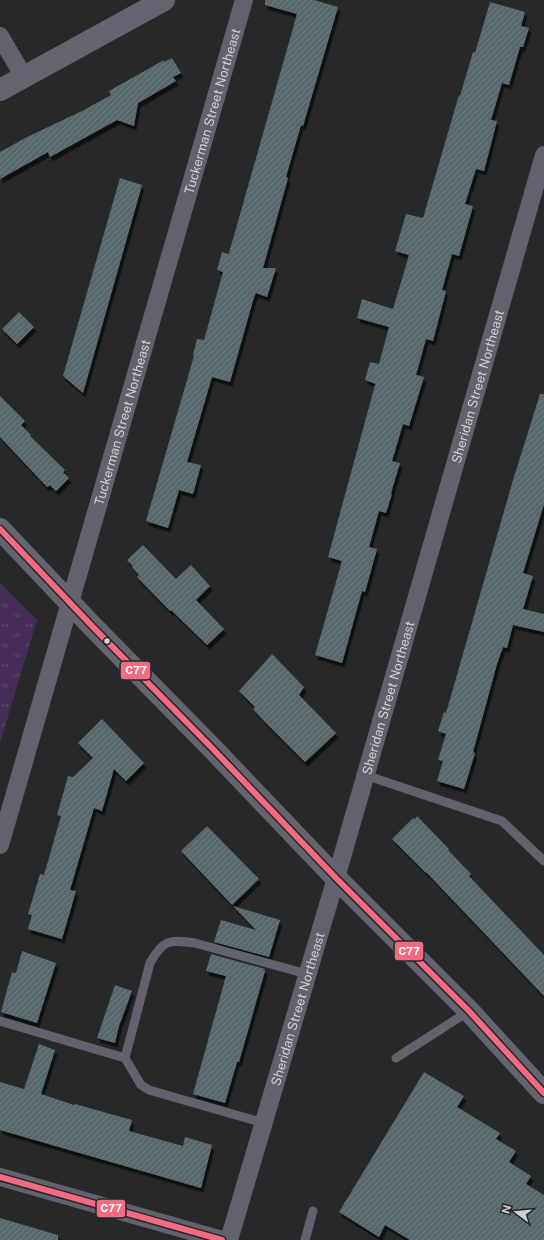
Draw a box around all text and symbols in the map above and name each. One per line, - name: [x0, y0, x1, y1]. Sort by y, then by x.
- street label: Tuckerman Street Northeast: [181, 26, 243, 196]
- street label: Sheridan Street Northeast: [448, 308, 507, 465]
- street label: Tuckerman Street Northeast: [91, 338, 153, 507]
- street label: Sheridan Street Northeast: [359, 619, 417, 776]
- unlabelled marker: [102, 636, 112, 646]
- line badge: C77: [120, 661, 151, 680]
- text: C77: [125, 664, 147, 676]
- street label: Sheridan Street Northeast: [268, 930, 327, 1087]
- line badge: C77: [394, 941, 424, 961]
- text: C77: [398, 945, 420, 957]
- north arrow: [496, 1192, 536, 1232]
- line badge: C77: [96, 1199, 126, 1218]
- text: C77: [100, 1202, 122, 1214]
- text: N: [499, 1203, 513, 1215]

